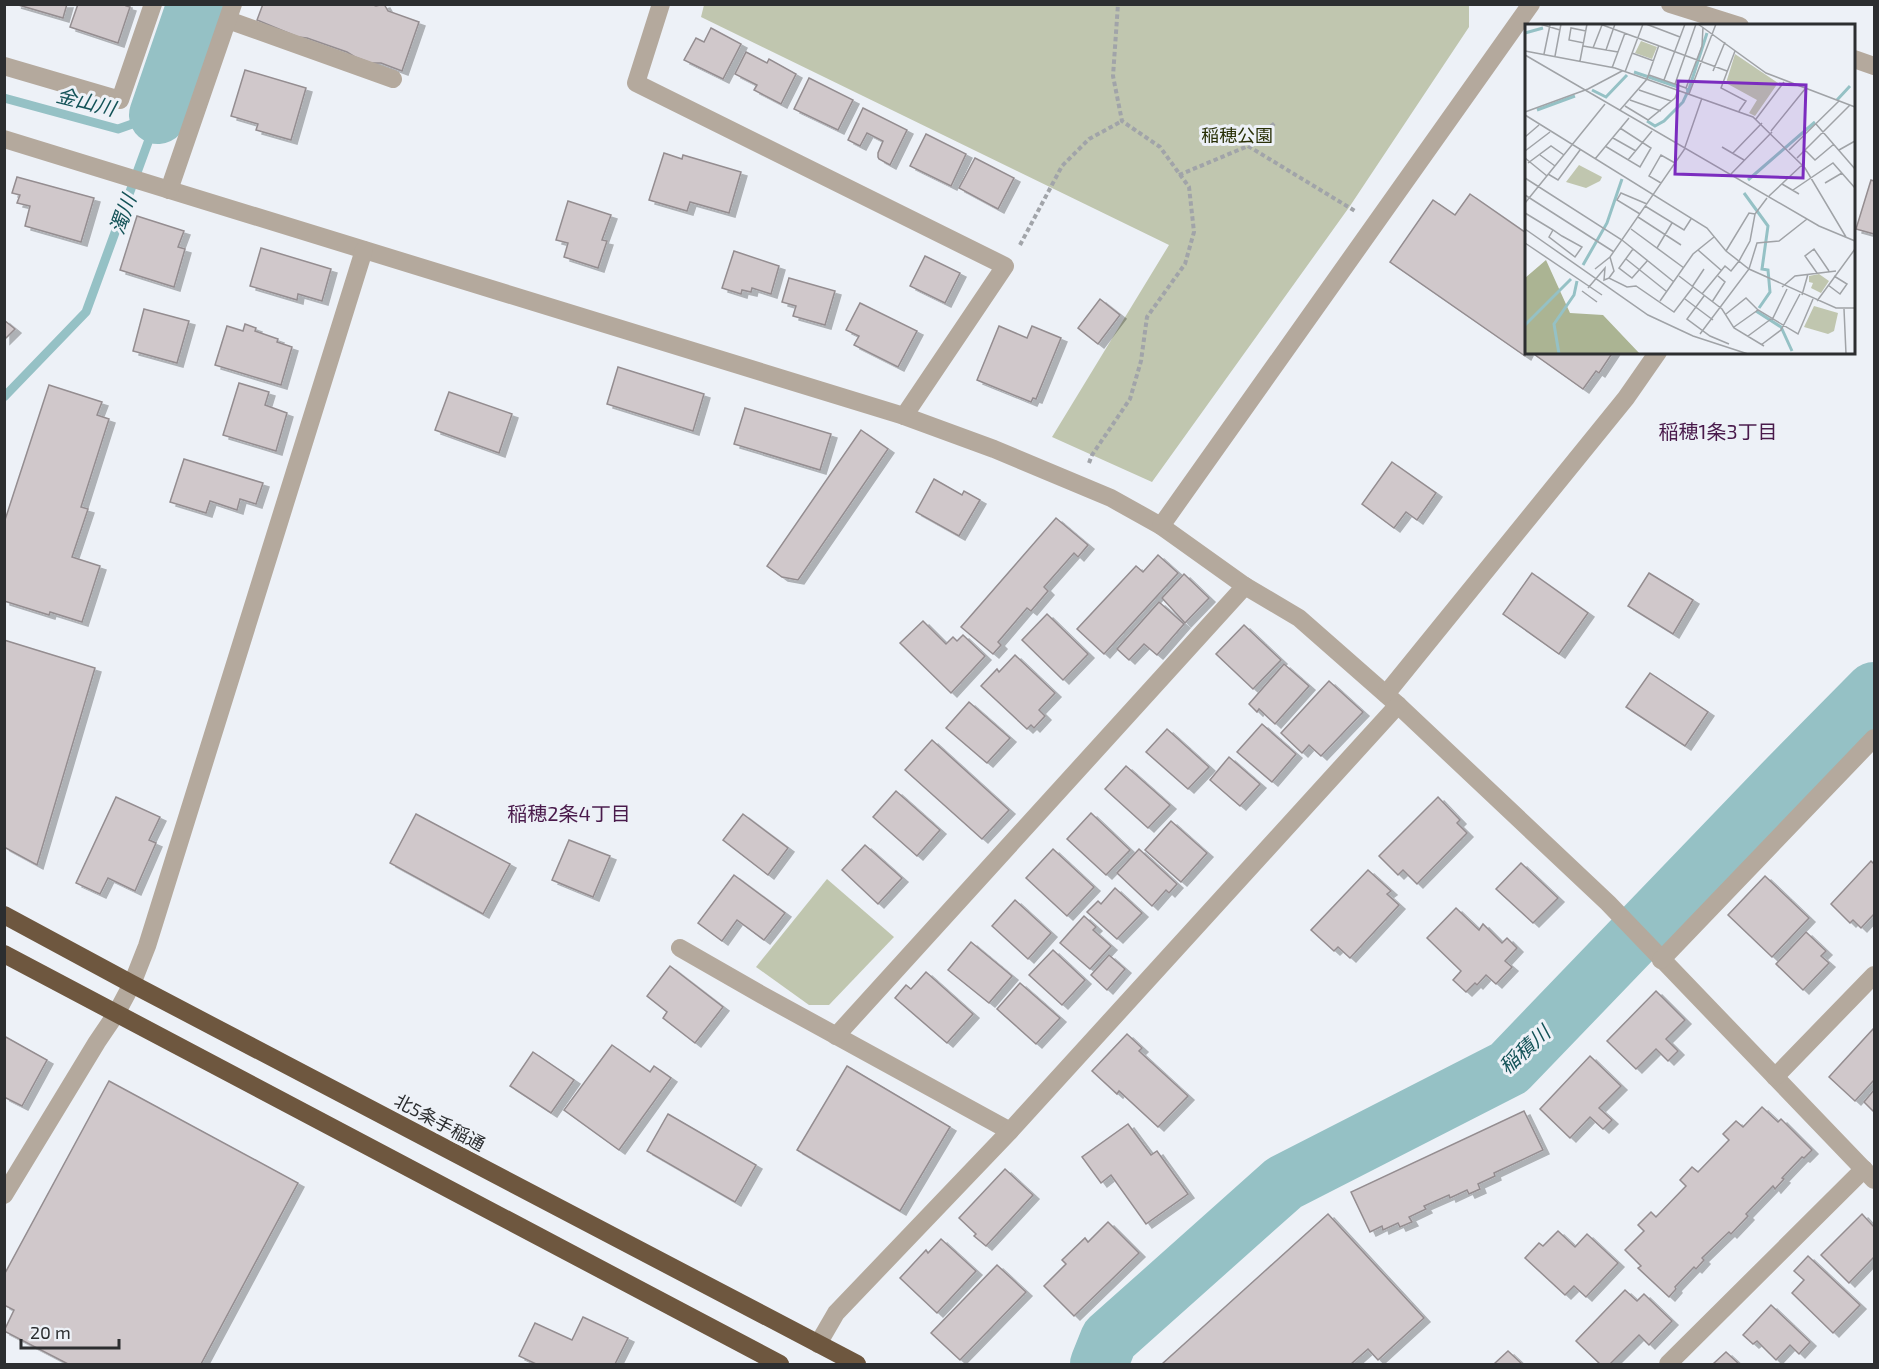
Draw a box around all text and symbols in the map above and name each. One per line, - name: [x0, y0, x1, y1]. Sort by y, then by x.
- inset map: [1525, 24, 1855, 354]
- water label: 金山川: [54, 82, 120, 120]
- park label: 稲穂公園: [1201, 124, 1273, 146]
- water label: 濁川: [104, 189, 141, 237]
- district label: 稲穂1条3丁目: [1658, 419, 1778, 443]
- district label: 稲穂2条4丁目: [507, 801, 631, 825]
- water label: 稲積川: [1494, 1019, 1556, 1078]
- street label: 北5条手稲通: [391, 1089, 489, 1155]
- scale bar: [21, 1312, 118, 1350]
- text: 20 m: [30, 1321, 71, 1343]

